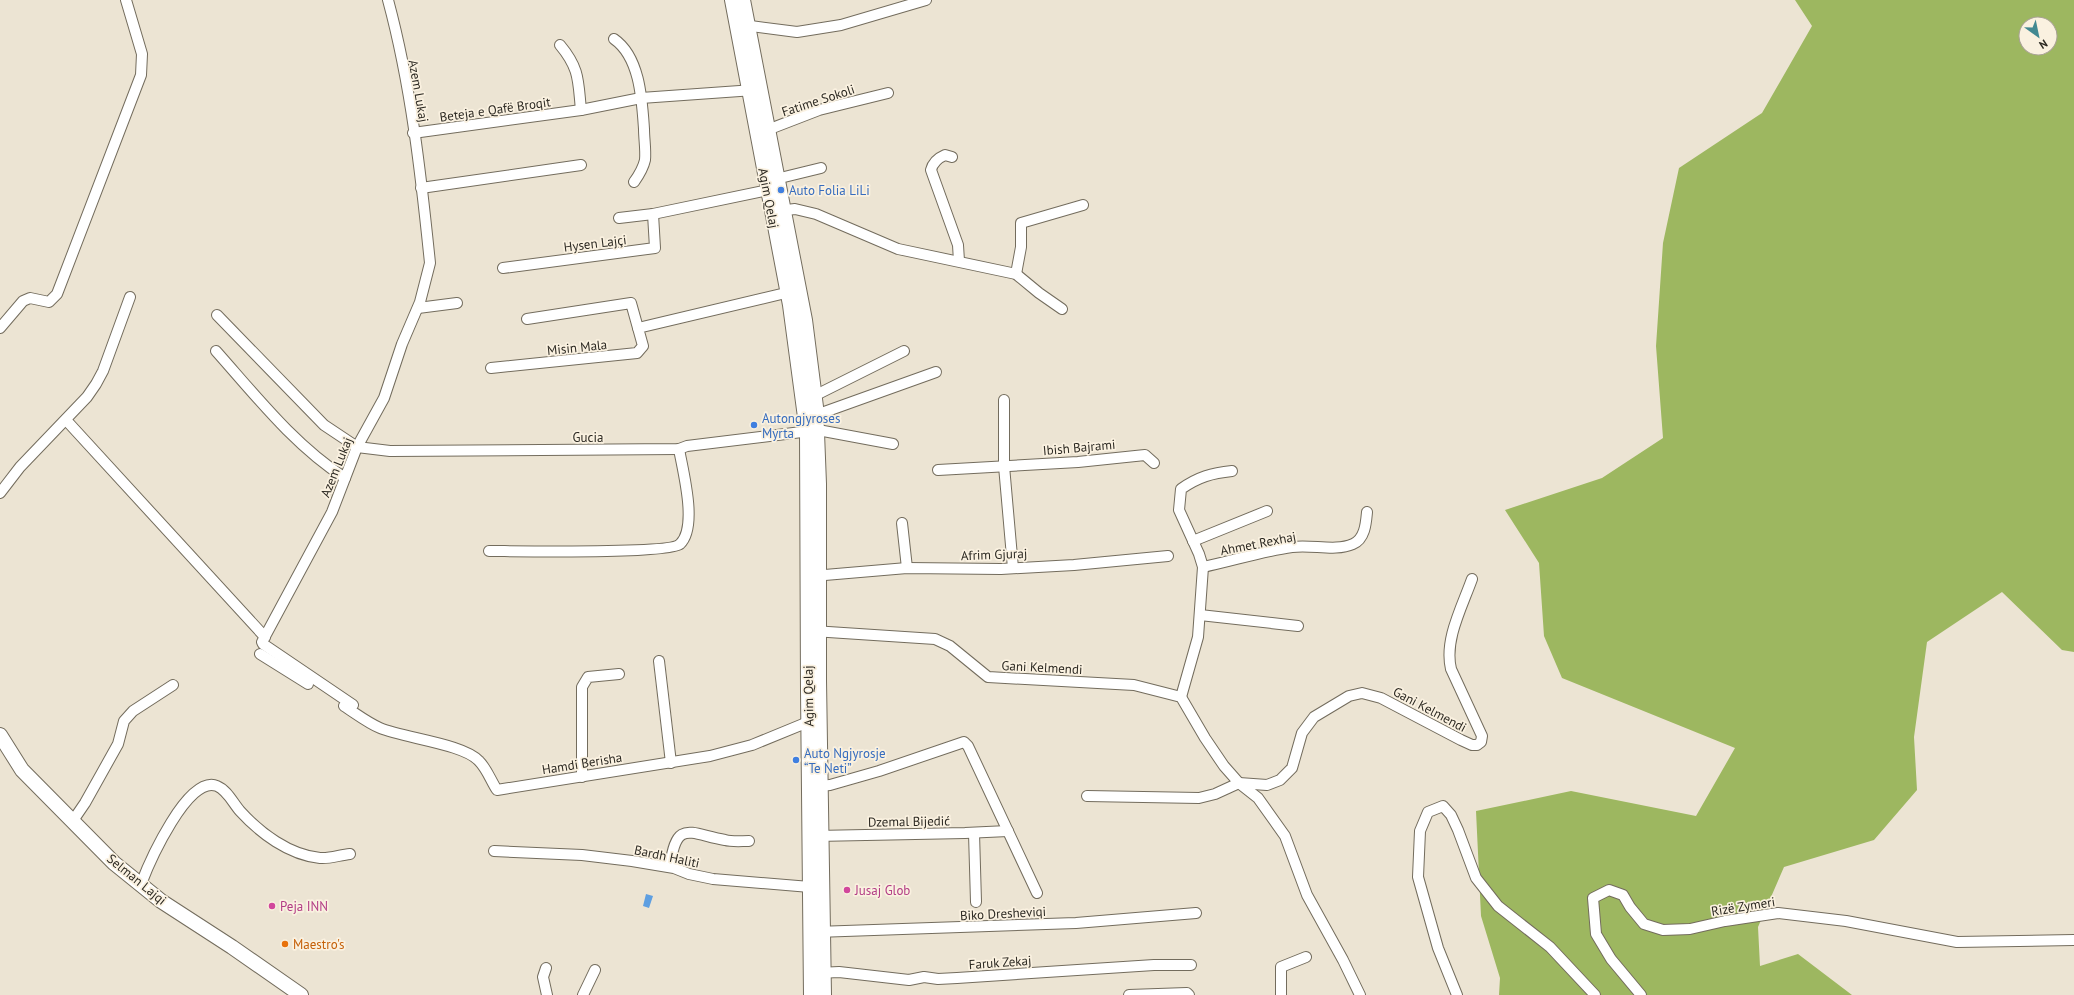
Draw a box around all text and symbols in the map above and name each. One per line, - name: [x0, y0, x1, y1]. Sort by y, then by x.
- north arrow: [2018, 16, 2058, 56]
- text: N: [2037, 37, 2050, 52]
- street label: Azem Lukaj: [405, 59, 432, 124]
- street label: Fatime Sokoli: [779, 81, 857, 120]
- street label: Beteja e Qafë Broqit: [439, 93, 552, 126]
- street label: Agim Qelaj: [754, 166, 783, 230]
- place label: Auto Folia LiLi: [789, 182, 870, 199]
- marker: Auto Folia LiLi: [776, 185, 786, 195]
- street label: Hysen Lajçi: [563, 231, 627, 256]
- street label: Misin Mala: [546, 336, 608, 359]
- place label: Autongjyroses Myrta: [762, 410, 840, 442]
- marker: Autongjyroses Myrta: [749, 420, 759, 430]
- street label: Gucia: [573, 429, 603, 446]
- street label: Azem Lukaj: [317, 435, 356, 500]
- street label: Ibish Bajrami: [1042, 436, 1116, 459]
- street label: Ahmet Rexhaj: [1219, 528, 1297, 559]
- street label: Afrim Gjuraj: [961, 545, 1028, 564]
- street label: Gani Kelmendi: [1001, 657, 1083, 678]
- street label: Agim Qelaj: [799, 665, 818, 727]
- street label: Gani Kelmendi: [1390, 683, 1469, 736]
- place label: Auto Ngjyrosje “Te Neti”: [804, 745, 886, 777]
- street label: Hamdi Berisha: [541, 749, 623, 778]
- marker: Auto Ngjyrosje “Te Neti”: [791, 755, 801, 765]
- street label: Dzemal Bijedić: [868, 812, 950, 831]
- street label: Bardh Haliti: [633, 841, 701, 872]
- street label: Selman Lajqi: [103, 850, 170, 909]
- place label: Jusaj Glob: [854, 882, 910, 899]
- marker: Jusaj Glob: [842, 885, 852, 895]
- street label: Rizë Zymeri: [1710, 893, 1776, 920]
- place label: Peja INN: [280, 898, 328, 915]
- marker: Peja INN: [267, 901, 277, 911]
- street label: Biko Dresheviqi: [960, 903, 1047, 924]
- place label: Maestro's: [293, 936, 344, 953]
- marker: Maestro's: [280, 939, 290, 949]
- street label: Faruk Zekaj: [968, 952, 1032, 973]

